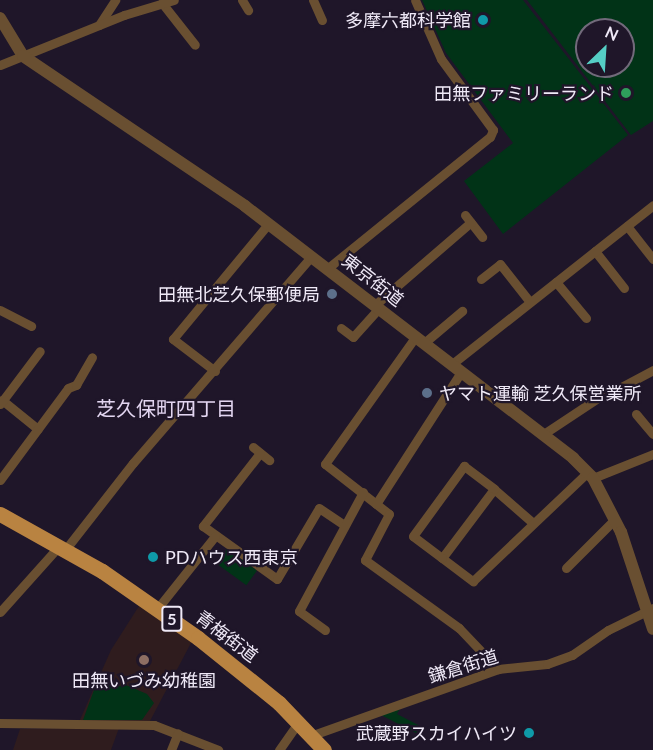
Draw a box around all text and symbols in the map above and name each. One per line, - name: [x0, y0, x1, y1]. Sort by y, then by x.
- place label: 多摩六都科学館: [345, 9, 471, 31]
- marker: 多摩六都科学館: [476, 13, 490, 27]
- north arrow: [575, 18, 635, 78]
- text: N: [602, 22, 622, 44]
- place label: 田無ファミリーランド: [434, 82, 614, 104]
- marker: 田無ファミリーランド: [619, 86, 633, 100]
- street label: 東京街道: [338, 249, 408, 311]
- place label: 田無北芝久保郵便局: [158, 283, 320, 305]
- marker: 田無北芝久保郵便局: [325, 287, 339, 301]
- place label: ヤマト運輸 芝久保営業所: [439, 382, 642, 404]
- marker: ヤマト運輸 芝久保営業所: [420, 386, 434, 400]
- district label: 芝久保町四丁目: [96, 396, 236, 420]
- place label: PDハウス西東京: [165, 546, 297, 568]
- marker: PDハウス西東京: [146, 550, 160, 564]
- road number: 5: [160, 606, 184, 632]
- street label: 青梅街道: [192, 606, 262, 666]
- street label: 鎌倉街道: [425, 645, 501, 687]
- marker: 田無いづみ幼稚園: [137, 653, 151, 667]
- place label: 田無いづみ幼稚園: [72, 669, 216, 691]
- place label: 武蔵野スカイハイツ: [355, 722, 517, 744]
- marker: 武蔵野スカイハイツ: [522, 726, 536, 740]

